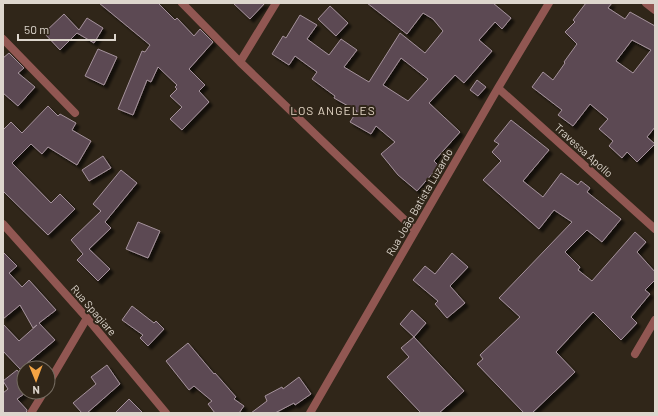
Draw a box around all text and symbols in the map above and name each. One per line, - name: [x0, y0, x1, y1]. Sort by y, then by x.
- scale bar: [18, 16, 115, 42]
- text: 50 m: [24, 22, 49, 36]
- district label: LOS ANGELES: [290, 103, 376, 117]
- street label: Travessa Apollo: [552, 120, 616, 180]
- street label: Rua João Batista Luzardo: [383, 146, 455, 258]
- street label: Rua Spagiare: [69, 282, 120, 338]
- north arrow: [16, 360, 56, 400]
- text: N: [32, 384, 40, 397]

